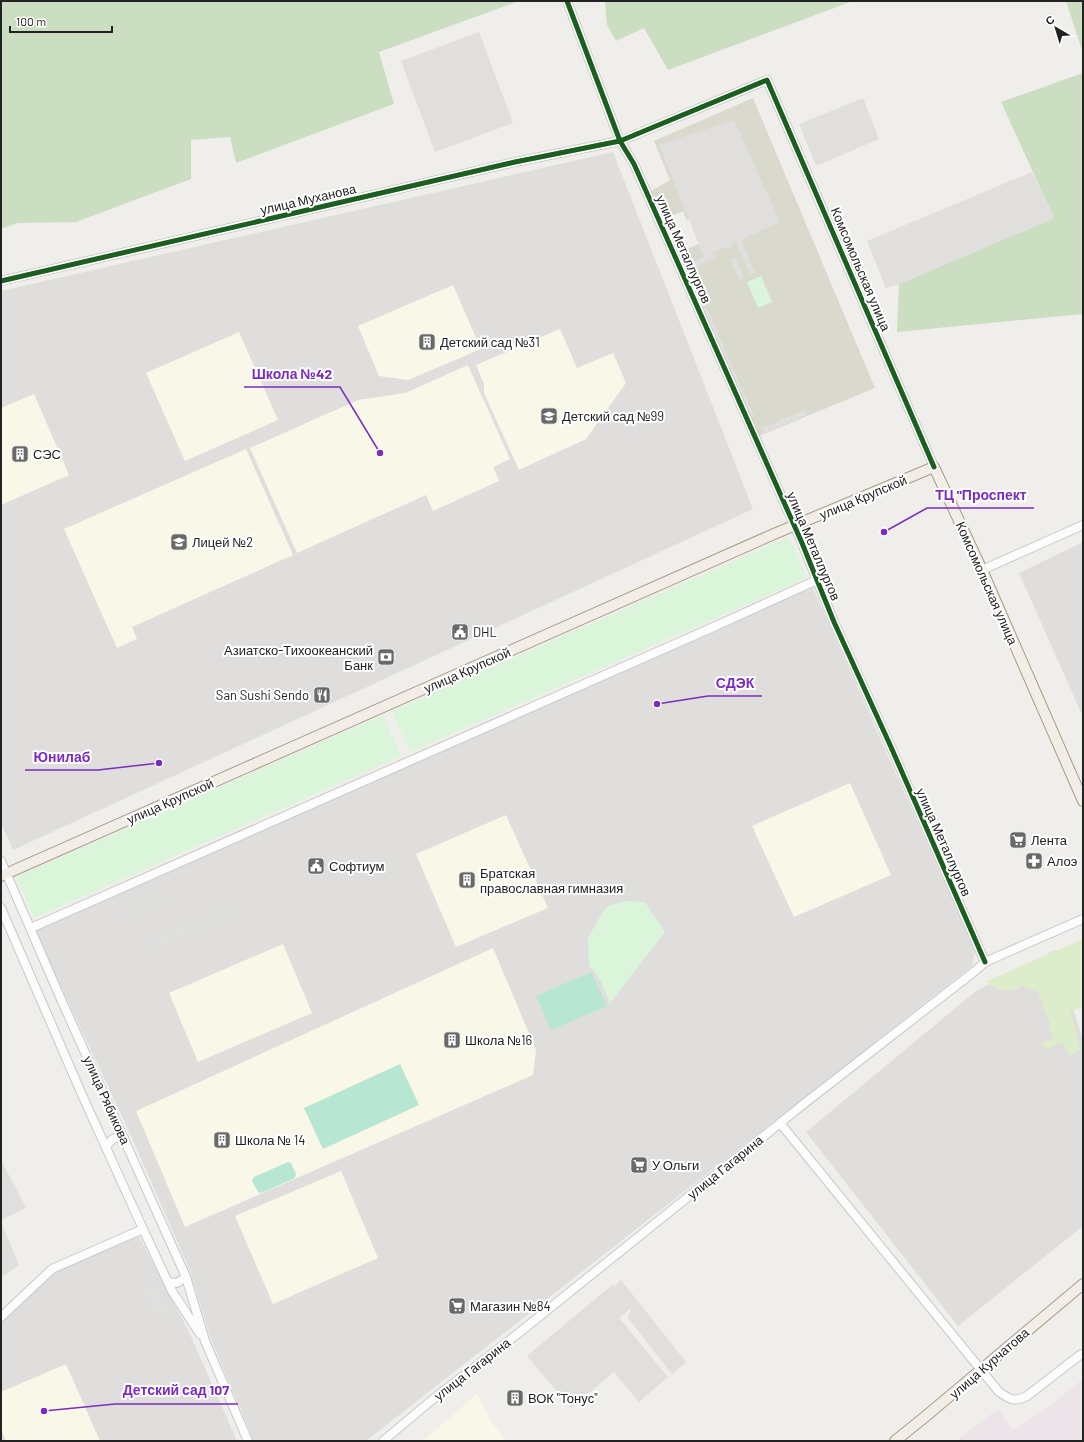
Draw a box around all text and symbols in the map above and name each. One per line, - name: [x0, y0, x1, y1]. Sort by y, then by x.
- scale bar: [10, 8, 112, 34]
- north arrow: [1036, 8, 1076, 48]
- text: С: [1042, 12, 1057, 27]
- text: 100 m: [16, 14, 46, 28]
- street label: улица Муханова: [259, 180, 358, 218]
- street label: улица Металлургов: [653, 193, 715, 306]
- street label: Комсомольская улица: [828, 205, 895, 334]
- building icon: Детский сад №31: [417, 332, 437, 352]
- place label: Детский сад №31: [440, 334, 540, 350]
- callout: Школа №42: [244, 361, 340, 387]
- text: Школа №42: [252, 365, 332, 382]
- school or university icon: Детский сад №99: [539, 406, 559, 426]
- place label: Детский сад №99: [562, 408, 664, 424]
- building icon: СЭС: [10, 444, 30, 464]
- place label: СЭС: [33, 446, 61, 462]
- street label: улица Крупской: [817, 471, 909, 523]
- callout: ТЦ "Проспект: [927, 482, 1034, 508]
- text: ТЦ "Проспект: [935, 486, 1027, 503]
- street label: улица Металлургов: [784, 489, 844, 603]
- street label: Комсомольская улица: [953, 519, 1022, 648]
- school or university icon: Лицей №2: [169, 532, 189, 552]
- place label: Лицей №2: [192, 534, 253, 550]
- public building icon: DHL: [450, 622, 470, 642]
- place label: DHL: [473, 624, 497, 640]
- place label: Азиатско-Тихоокеанский Банк: [224, 642, 373, 673]
- street label: улица Крупской: [421, 644, 513, 696]
- bank icon: Азиатско-Тихоокеанский Банк: [376, 647, 396, 667]
- callout: СДЭК: [708, 670, 762, 696]
- text: СДЭК: [716, 674, 755, 691]
- restaurant icon: San Sushi Sendo: [312, 685, 332, 705]
- place label: San Sushi Sendo: [216, 687, 309, 703]
- callout: Юнилаб: [25, 744, 98, 770]
- text: Юнилаб: [34, 748, 91, 765]
- street label: улица Крупской: [124, 775, 216, 827]
- street label: улица Металлургов: [913, 786, 975, 899]
- supermarket icon: Лента: [1008, 830, 1028, 850]
- place label: Лента: [1031, 832, 1068, 848]
- pharmacy icon: Алоэ: [1024, 851, 1044, 871]
- place label: Алоэ: [1047, 853, 1078, 869]
- public building icon: Софтиум: [306, 856, 326, 876]
- place label: Софтиум: [329, 858, 385, 874]
- place label: Братская православная гимназия: [480, 865, 623, 896]
- building icon: Братская православная гимназия: [457, 870, 477, 890]
- building icon: Школа №16: [442, 1030, 462, 1050]
- place label: Школа №16: [465, 1032, 533, 1048]
- street label: улица Рябикова: [80, 1053, 134, 1148]
- building icon: Школа № 14: [212, 1130, 232, 1150]
- street label: улица Гагарина: [684, 1131, 767, 1202]
- place label: Школа № 14: [235, 1132, 305, 1148]
- supermarket icon: У Ольги: [629, 1155, 649, 1175]
- place label: У Ольги: [652, 1157, 699, 1173]
- supermarket icon: Магазин №84: [447, 1296, 467, 1316]
- place label: Магазин №84: [470, 1298, 551, 1314]
- street label: улица Курчатова: [946, 1324, 1033, 1402]
- street label: улица Гагарина: [431, 1334, 514, 1404]
- callout: Детский сад 107: [115, 1378, 238, 1404]
- text: Детский сад 107: [123, 1381, 229, 1398]
- building icon: ВОК "Тонус": [505, 1388, 525, 1408]
- place label: ВОК "Тонус": [528, 1390, 598, 1406]

